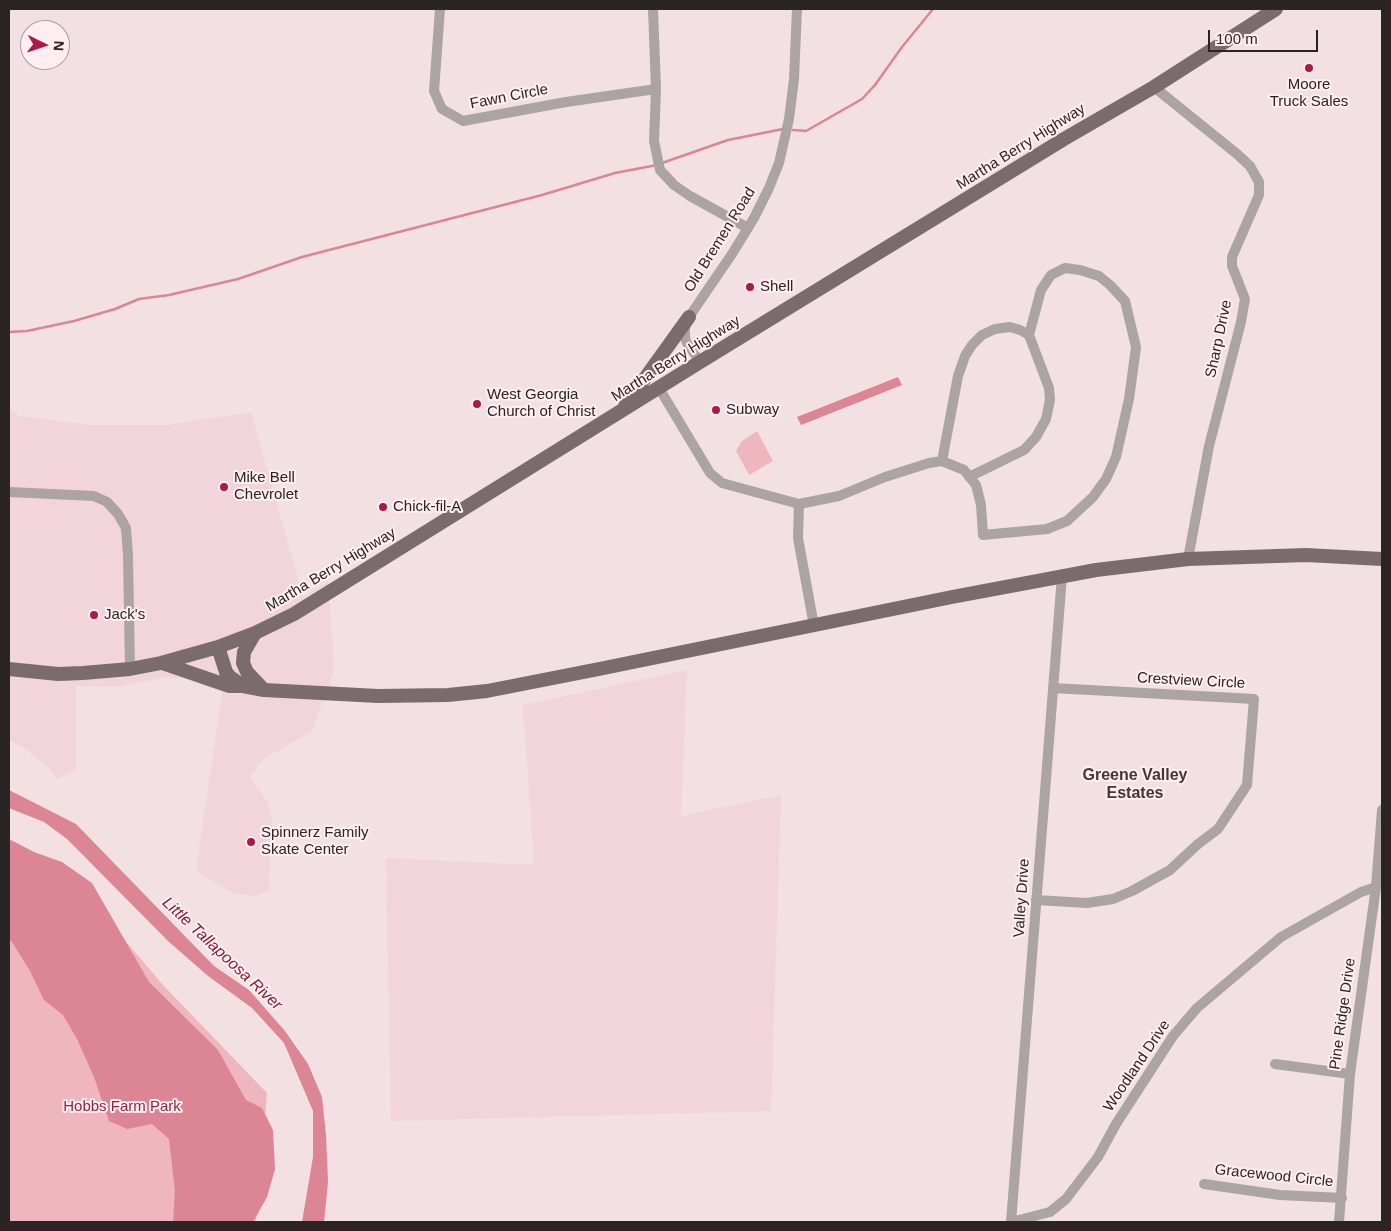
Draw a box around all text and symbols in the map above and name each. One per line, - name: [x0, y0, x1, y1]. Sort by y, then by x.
- north arrow: [20, 20, 70, 70]
- scale bar: [1211, 20, 1321, 52]
- text: 100 m: [1216, 30, 1258, 47]
- text: N: [51, 40, 67, 52]
- marker: Moore Truck Sales: [1303, 62, 1315, 74]
- place label: Moore Truck Sales: [1270, 76, 1348, 111]
- street label: Fawn Circle: [468, 81, 550, 113]
- street label: Martha Berry Highway: [953, 100, 1089, 194]
- street label: Old Bremen Road: [681, 184, 759, 296]
- place label: Shell: [760, 278, 793, 296]
- marker: Shell: [744, 281, 756, 293]
- street label: Sharp Drive: [1202, 298, 1236, 380]
- street label: Martha Berry Highway: [608, 312, 744, 406]
- place label: West Georgia Church of Christ: [487, 386, 595, 421]
- marker: West Georgia Church of Christ: [471, 398, 483, 410]
- place label: Subway: [726, 401, 779, 419]
- marker: Subway: [710, 404, 722, 416]
- place label: Mike Bell Chevrolet: [234, 469, 298, 504]
- marker: Mike Bell Chevrolet: [218, 481, 230, 493]
- place label: Chick-fil-A: [393, 498, 461, 516]
- marker: Chick-fil-A: [377, 501, 389, 513]
- street label: Martha Berry Highway: [263, 524, 399, 616]
- place label: Jack's: [104, 606, 145, 624]
- marker: Jack's: [88, 609, 100, 621]
- street label: Crestview Circle: [1136, 669, 1246, 693]
- district label: Greene Valley Estates: [1083, 766, 1187, 804]
- place label: Spinnerz Family Skate Center: [261, 824, 369, 859]
- marker: Spinnerz Family Skate Center: [245, 836, 257, 848]
- street label: Valley Drive: [1010, 858, 1034, 938]
- water label: Little Tallapoosa River: [158, 894, 286, 1014]
- street label: Pine Ridge Drive: [1326, 957, 1360, 1071]
- street label: Woodland Drive: [1100, 1017, 1174, 1115]
- park label: Hobbs Farm Park: [63, 1098, 181, 1116]
- street label: Gracewood Circle: [1214, 1161, 1334, 1191]

